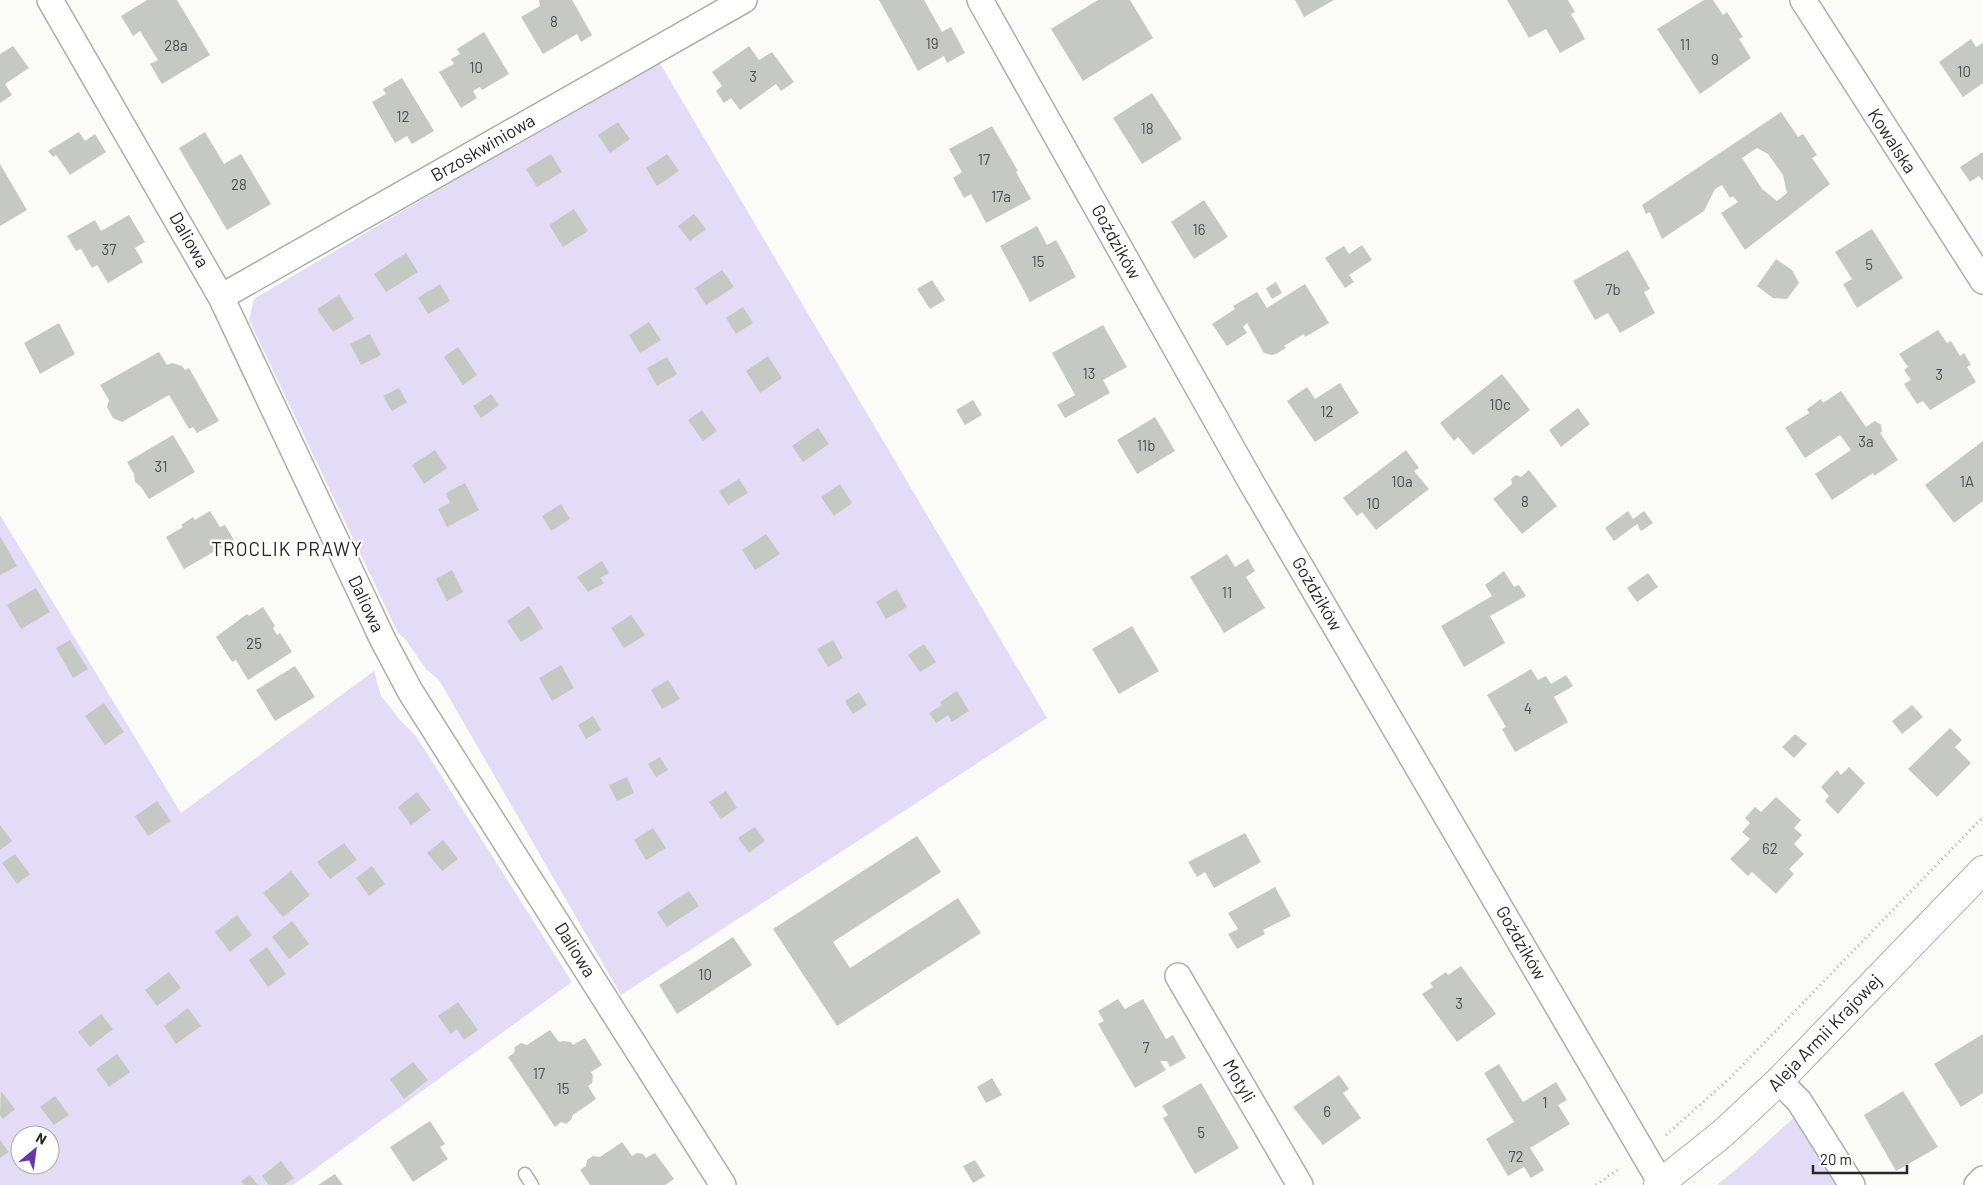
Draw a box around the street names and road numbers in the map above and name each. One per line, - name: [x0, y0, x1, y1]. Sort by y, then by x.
- street label: Kowalska: [1864, 104, 1922, 177]
- street label: Brzoskwiniowa: [426, 108, 539, 186]
- street label: Goździków: [1087, 200, 1146, 283]
- street label: Daliowa: [165, 208, 214, 271]
- street label: Goździków: [1288, 552, 1348, 635]
- street label: Daliowa: [344, 572, 390, 636]
- street label: Goździków: [1492, 901, 1552, 984]
- street label: Daliowa: [551, 918, 601, 981]
- street label: Aleja Armii Krajowej: [1763, 969, 1886, 1095]
- street label: Motyli: [1219, 1055, 1261, 1106]

